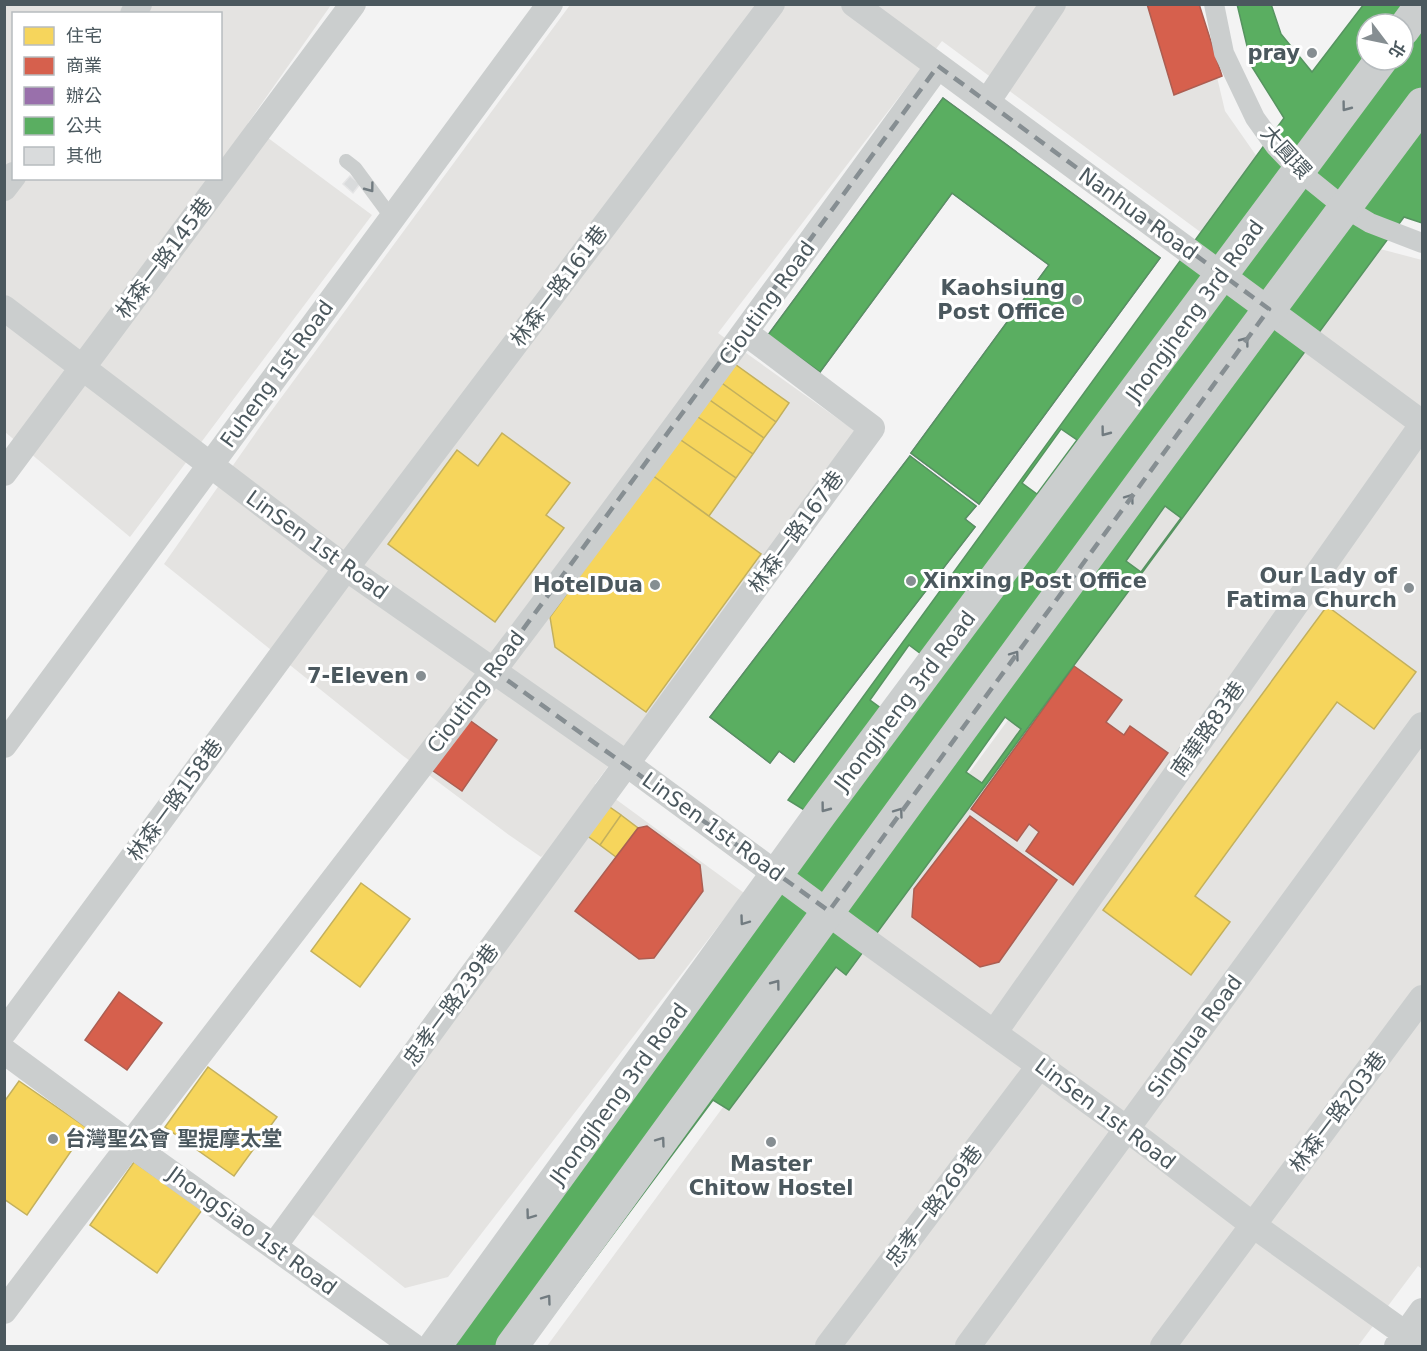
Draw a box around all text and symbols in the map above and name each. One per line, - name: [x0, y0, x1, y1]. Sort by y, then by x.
- legend: [12, 12, 222, 180]
- north arrow: [1355, 12, 1415, 72]
- text: 住宅: [66, 25, 102, 46]
- text: 北: [1385, 38, 1410, 62]
- place label: pray: [1247, 41, 1300, 65]
- marker: pray: [1305, 46, 1319, 60]
- text: 商業: [66, 55, 102, 76]
- text: 辦公: [66, 85, 102, 106]
- one-way arrow: [1342, 100, 1353, 111]
- text: 公共: [66, 115, 102, 136]
- street label: 大圓環: [1256, 121, 1316, 183]
- text: 其他: [66, 145, 102, 166]
- street label: Nanhua Road: [1074, 163, 1202, 265]
- one-way arrow: [363, 182, 374, 193]
- street label: 林森一路145巷: [111, 193, 217, 323]
- street label: Jhongjheng 3rd Road: [1120, 215, 1269, 408]
- street label: 林森一路161巷: [506, 221, 612, 351]
- street label: Ciouting Road: [714, 237, 820, 369]
- place label: Kaohsiung Post Office: [937, 276, 1065, 324]
- marker: Kaohsiung Post Office: [1070, 293, 1084, 307]
- street label: Fuheng 1st Road: [216, 296, 338, 452]
- one-way arrow: [1238, 336, 1249, 347]
- one-way arrow: [1101, 426, 1112, 437]
- street label: 林森一路167巷: [744, 466, 848, 598]
- street label: LinSen 1st Road: [242, 486, 392, 604]
- one-way arrow: [1123, 493, 1134, 504]
- place label: Our Lady of Fatima Church: [1226, 564, 1398, 612]
- place label: Xinxing Post Office: [923, 569, 1147, 593]
- place label: HotelDua: [533, 573, 643, 597]
- marker: Xinxing Post Office: [904, 574, 918, 588]
- marker: HotelDua: [648, 578, 662, 592]
- marker: Our Lady of Fatima Church: [1402, 581, 1416, 595]
- street label: Jhongjheng 3rd Road: [828, 606, 980, 797]
- street label: Ciouting Road: [422, 626, 530, 758]
- one-way arrow: [1007, 651, 1018, 662]
- place label: 7-Eleven: [307, 664, 409, 688]
- marker: 7-Eleven: [414, 669, 428, 683]
- street label: 南華路83巷: [1166, 677, 1250, 781]
- street label: 林森一路158巷: [123, 734, 227, 866]
- street label: LinSen 1st Road: [638, 768, 788, 886]
- one-way arrow: [822, 801, 833, 812]
- one-way arrow: [892, 808, 903, 819]
- one-way arrow: [740, 915, 751, 926]
- street label: 忠孝一路239巷: [399, 939, 503, 1071]
- street label: Singhua Road: [1143, 970, 1247, 1102]
- one-way arrow: [769, 979, 780, 990]
- street label: Jhongjheng 3rd Road: [544, 998, 693, 1191]
- street label: 林森一路203巷: [1285, 1047, 1391, 1177]
- street label: LinSen 1st Road: [1030, 1054, 1180, 1174]
- place label: 台灣聖公會 聖提摩太堂: [65, 1127, 282, 1151]
- marker: 台灣聖公會 聖提摩太堂: [46, 1132, 60, 1146]
- marker: Master Chitow Hostel: [764, 1135, 778, 1149]
- one-way arrow: [654, 1137, 665, 1148]
- street label: 忠孝一路269巷: [881, 1141, 987, 1271]
- place label: Master Chitow Hostel: [689, 1152, 853, 1200]
- street label: JhongSiao 1st Road: [161, 1161, 341, 1300]
- one-way arrow: [527, 1209, 538, 1220]
- one-way arrow: [540, 1295, 551, 1306]

